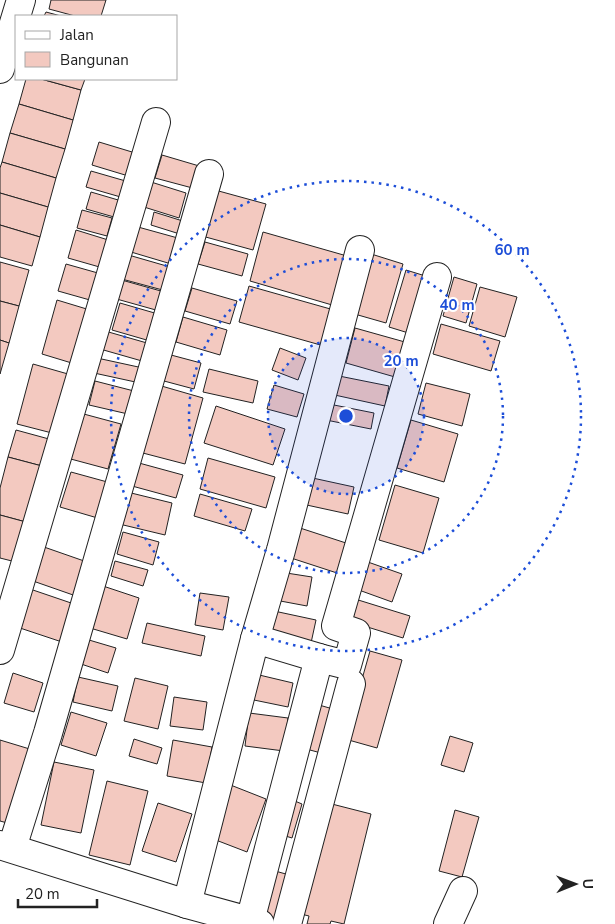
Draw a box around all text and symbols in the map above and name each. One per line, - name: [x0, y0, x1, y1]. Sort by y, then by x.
- legend: [15, 15, 178, 80]
- text: Jalan: [59, 25, 94, 45]
- text: Bangunan: [60, 50, 129, 70]
- text: 60 m: [494, 240, 530, 260]
- text: 40 m: [439, 295, 475, 315]
- text: 20 m: [383, 351, 419, 371]
- centre of rings: [337, 407, 355, 425]
- north arrow: [550, 859, 600, 909]
- scale bar: [18, 876, 96, 908]
- text: U: [578, 878, 597, 889]
- text: 20 m: [25, 884, 60, 904]

